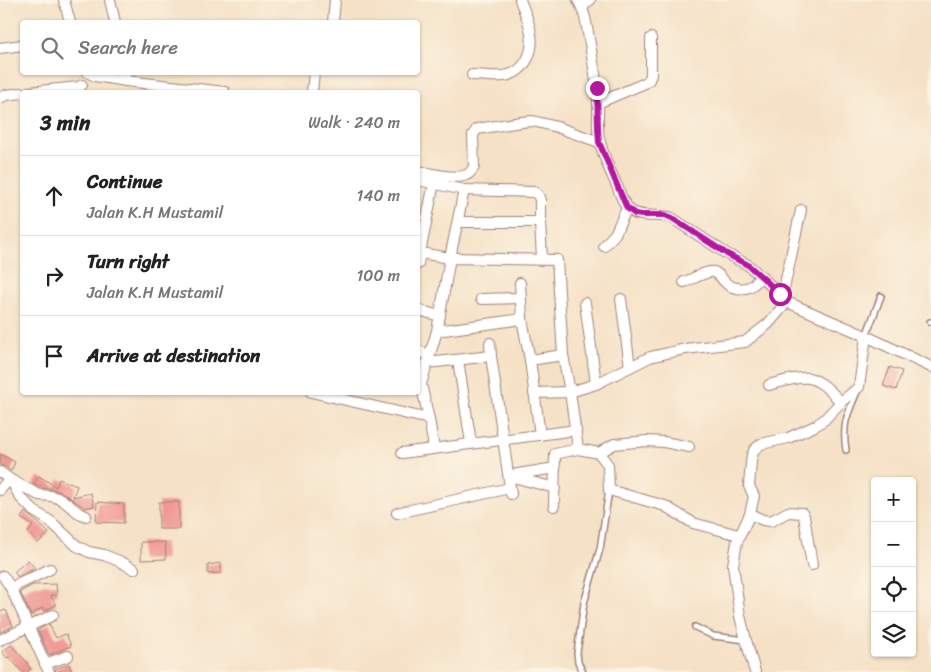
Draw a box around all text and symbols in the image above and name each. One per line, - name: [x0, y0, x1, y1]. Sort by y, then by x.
- search box: [20, 20, 420, 75]
- text: Search here: [78, 31, 178, 64]
- icon: search: [38, 34, 66, 62]
- route end: [586, 77, 609, 100]
- text: 3 min: [40, 104, 90, 142]
- text: Walk · 240 m: [308, 108, 400, 137]
- text: Continue: [87, 165, 163, 198]
- text: 140 m: [357, 181, 400, 210]
- icon: ahead: [40, 182, 68, 210]
- text: Jalan K.H Mustamil: [87, 198, 223, 227]
- text: Turn right: [87, 245, 169, 278]
- text: 100 m: [356, 261, 400, 290]
- icon: right: [40, 262, 68, 290]
- text: Jalan K.H Mustamil: [87, 278, 223, 307]
- route start: [769, 283, 792, 306]
- text: Arrive at destination: [87, 339, 260, 372]
- icon: arrive: [40, 342, 68, 370]
- map controls: [871, 477, 916, 657]
- button: +: [871, 477, 916, 522]
- button: −: [871, 522, 916, 567]
- button: locate: [871, 567, 916, 612]
- button: layers: [871, 612, 916, 657]

